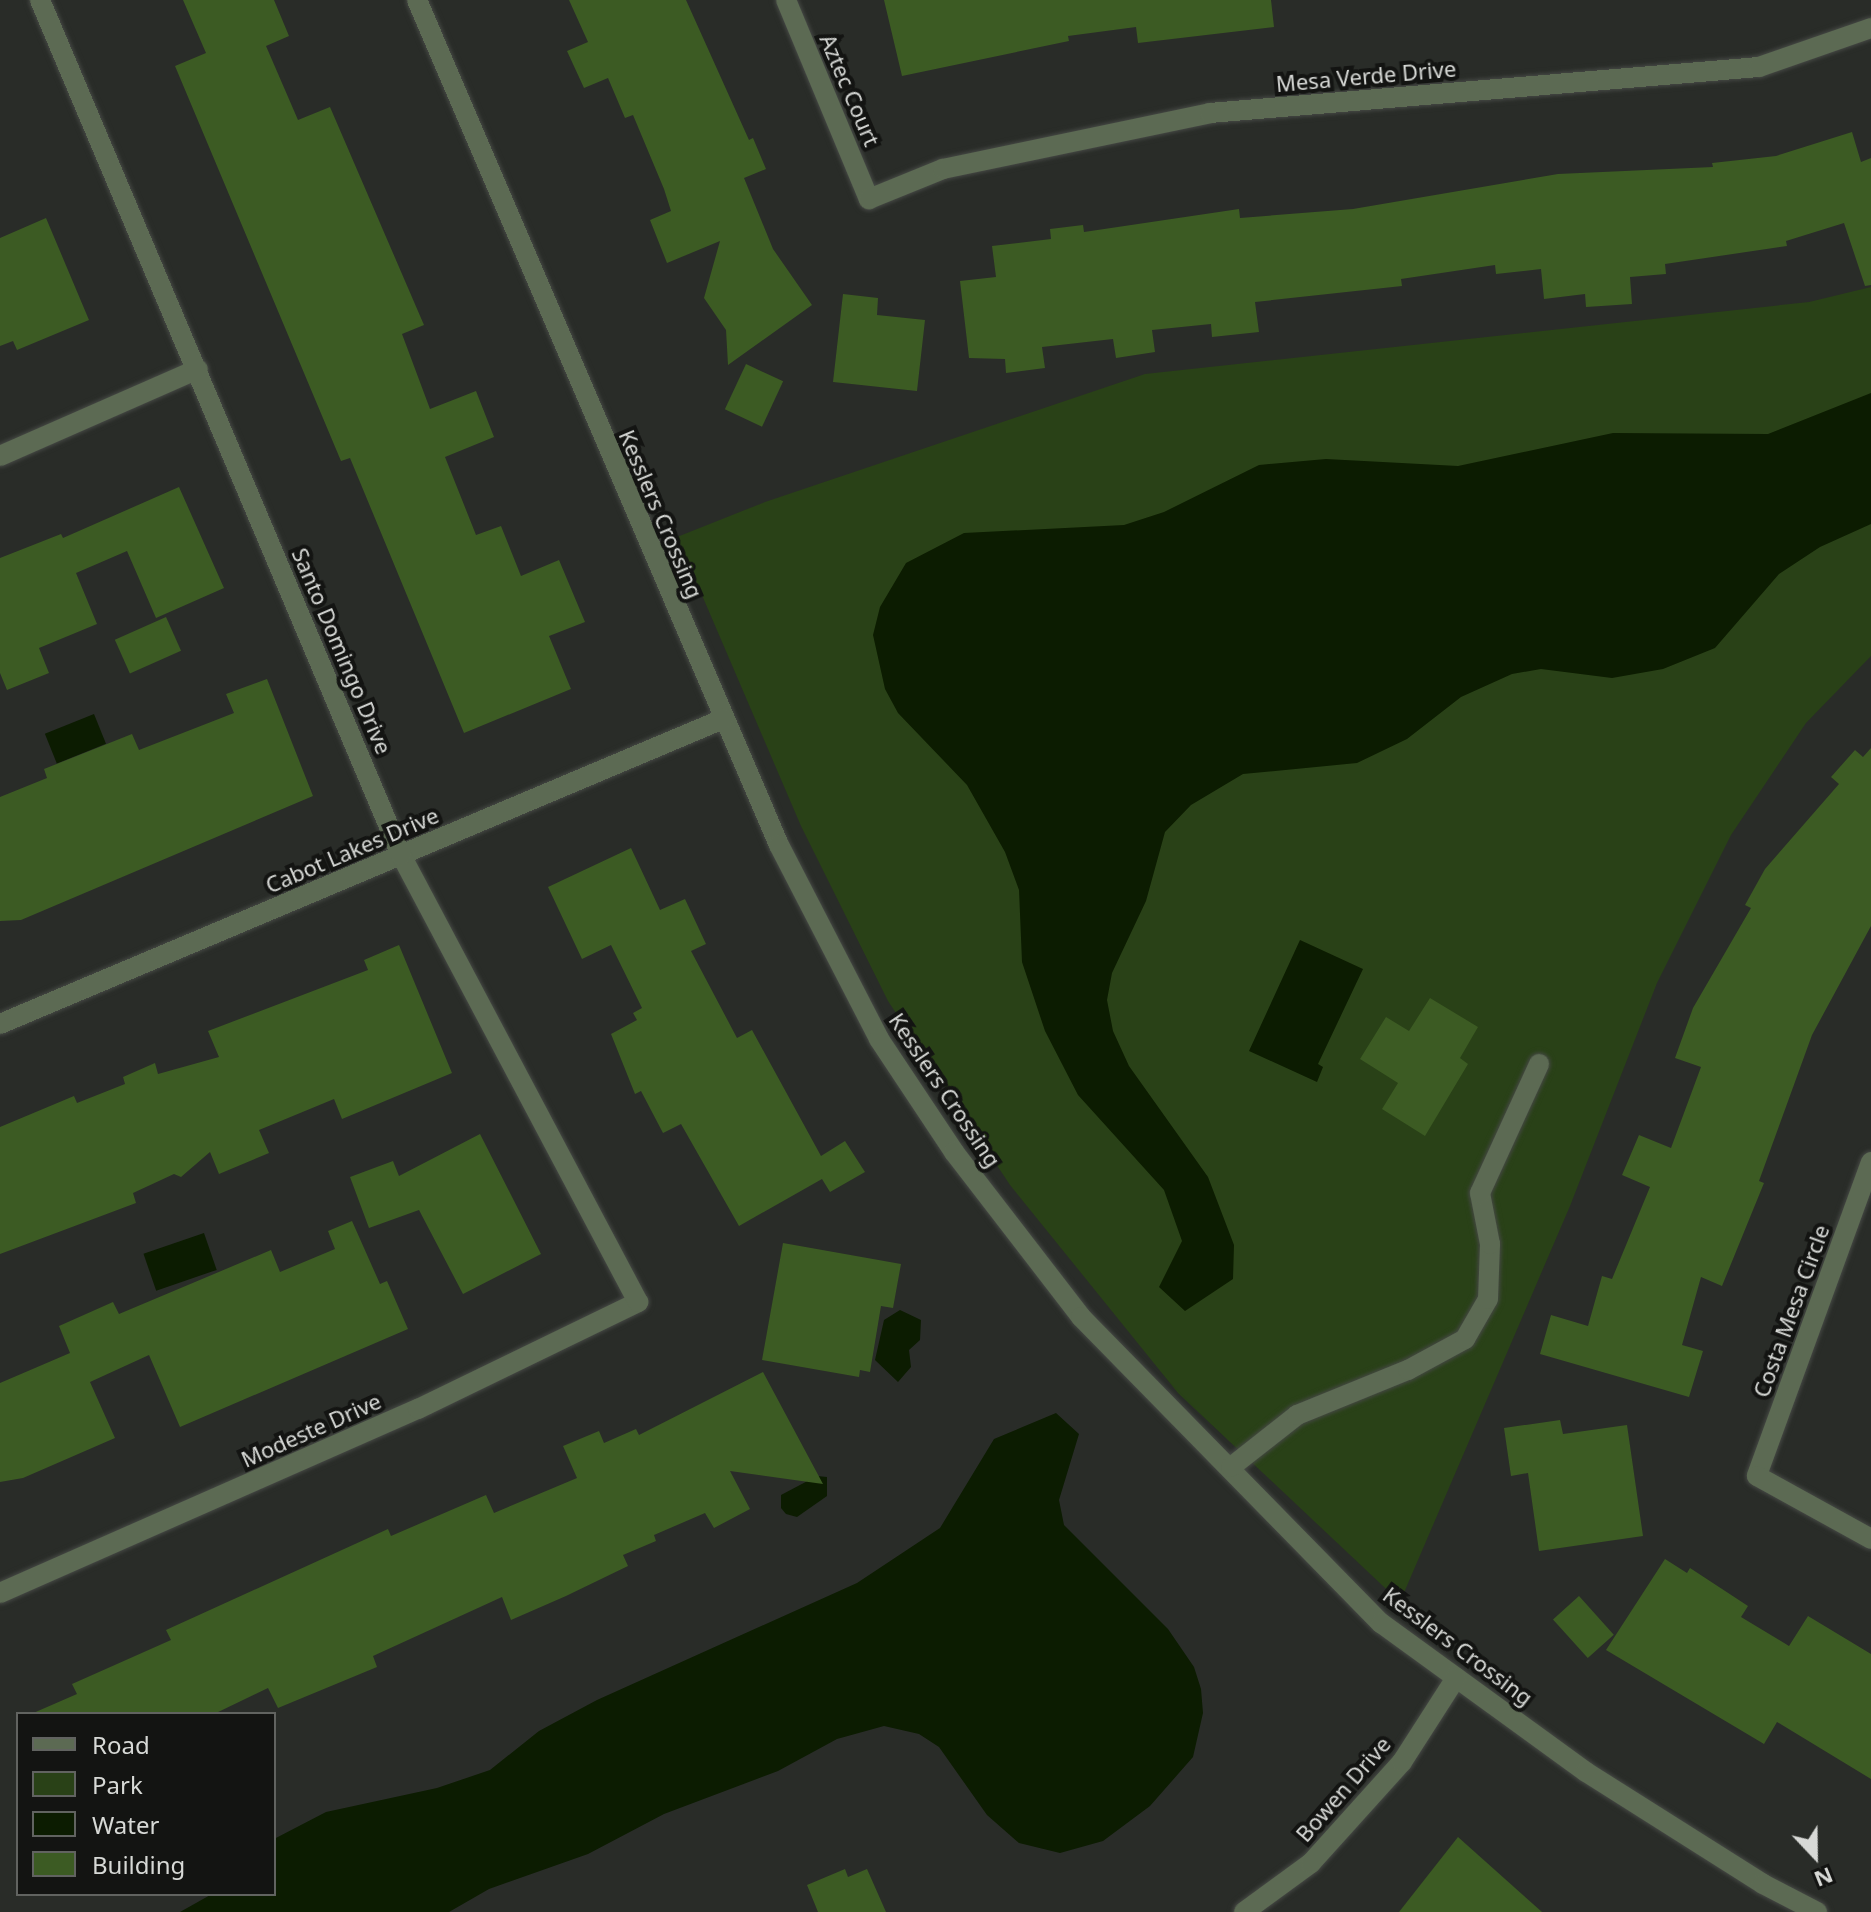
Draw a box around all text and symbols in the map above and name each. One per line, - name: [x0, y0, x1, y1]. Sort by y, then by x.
- street label: Aztec Court: [815, 30, 885, 150]
- street label: Mesa Verde Drive: [1275, 55, 1457, 97]
- street label: Kesslers Crossing: [614, 426, 708, 602]
- street label: Santo Domingo Drive: [287, 544, 397, 758]
- street label: Cabot Lakes Drive: [261, 802, 443, 898]
- street label: Kesslers Crossing: [884, 1008, 1006, 1172]
- street label: Costa Mesa Circle: [1748, 1221, 1834, 1401]
- street label: Modeste Drive: [237, 1387, 385, 1473]
- street label: Kesslers Crossing: [1378, 1581, 1538, 1711]
- legend: [16, 1712, 276, 1896]
- text: Road: [92, 1728, 150, 1761]
- street label: Bowen Drive: [1290, 1731, 1396, 1847]
- text: Park: [92, 1768, 143, 1801]
- text: Water: [92, 1808, 159, 1841]
- north arrow: [1775, 1816, 1855, 1896]
- text: Building: [92, 1848, 185, 1881]
- text: N: [1810, 1861, 1838, 1896]

